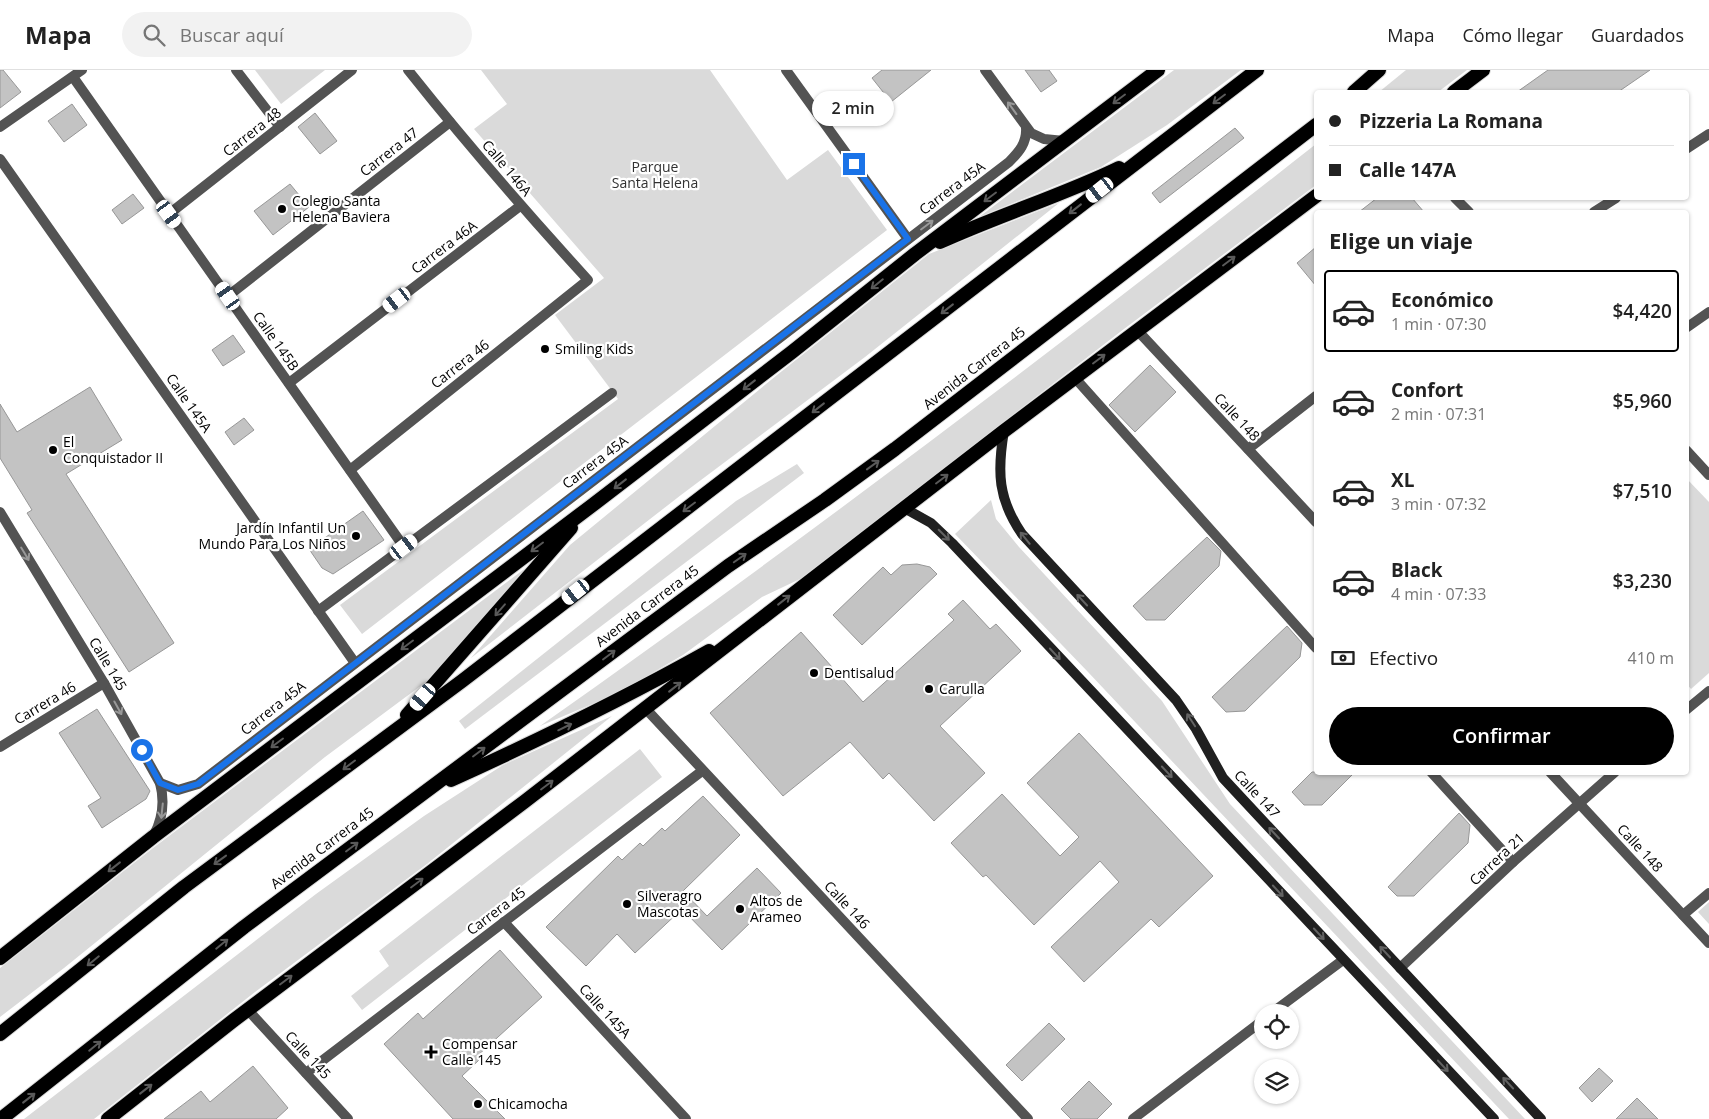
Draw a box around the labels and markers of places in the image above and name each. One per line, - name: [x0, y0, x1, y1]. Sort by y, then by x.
- place label: Colegio Santa Helena Baviera: [292, 191, 390, 226]
- marker: Colegio Santa Helena Baviera: [276, 203, 288, 215]
- place label: Smiling Kids: [555, 339, 634, 358]
- marker: Smiling Kids: [539, 343, 551, 355]
- place label: El Conquistador II: [63, 432, 163, 467]
- marker: El Conquistador II: [47, 444, 59, 456]
- place label: Jardín Infantil Un Mundo Para Los Niños: [198, 518, 346, 553]
- marker: Jardín Infantil Un Mundo Para Los Niños: [350, 530, 362, 542]
- place label: Dentisalud: [824, 663, 894, 682]
- marker: Dentisalud: [808, 667, 820, 679]
- place label: Carulla: [939, 679, 985, 698]
- marker: Carulla: [923, 683, 935, 695]
- place label: Silveragro Mascotas: [637, 886, 702, 921]
- place label: Altos de Arameo: [750, 891, 803, 926]
- marker: Silveragro Mascotas: [621, 898, 633, 910]
- marker: Altos de Arameo: [734, 903, 746, 915]
- place label: Compensar Calle 145: [442, 1034, 518, 1069]
- marker: Compensar Calle 145: [424, 1045, 438, 1059]
- place label: Chicamocha: [488, 1094, 568, 1113]
- marker: Chicamocha: [472, 1098, 484, 1110]

